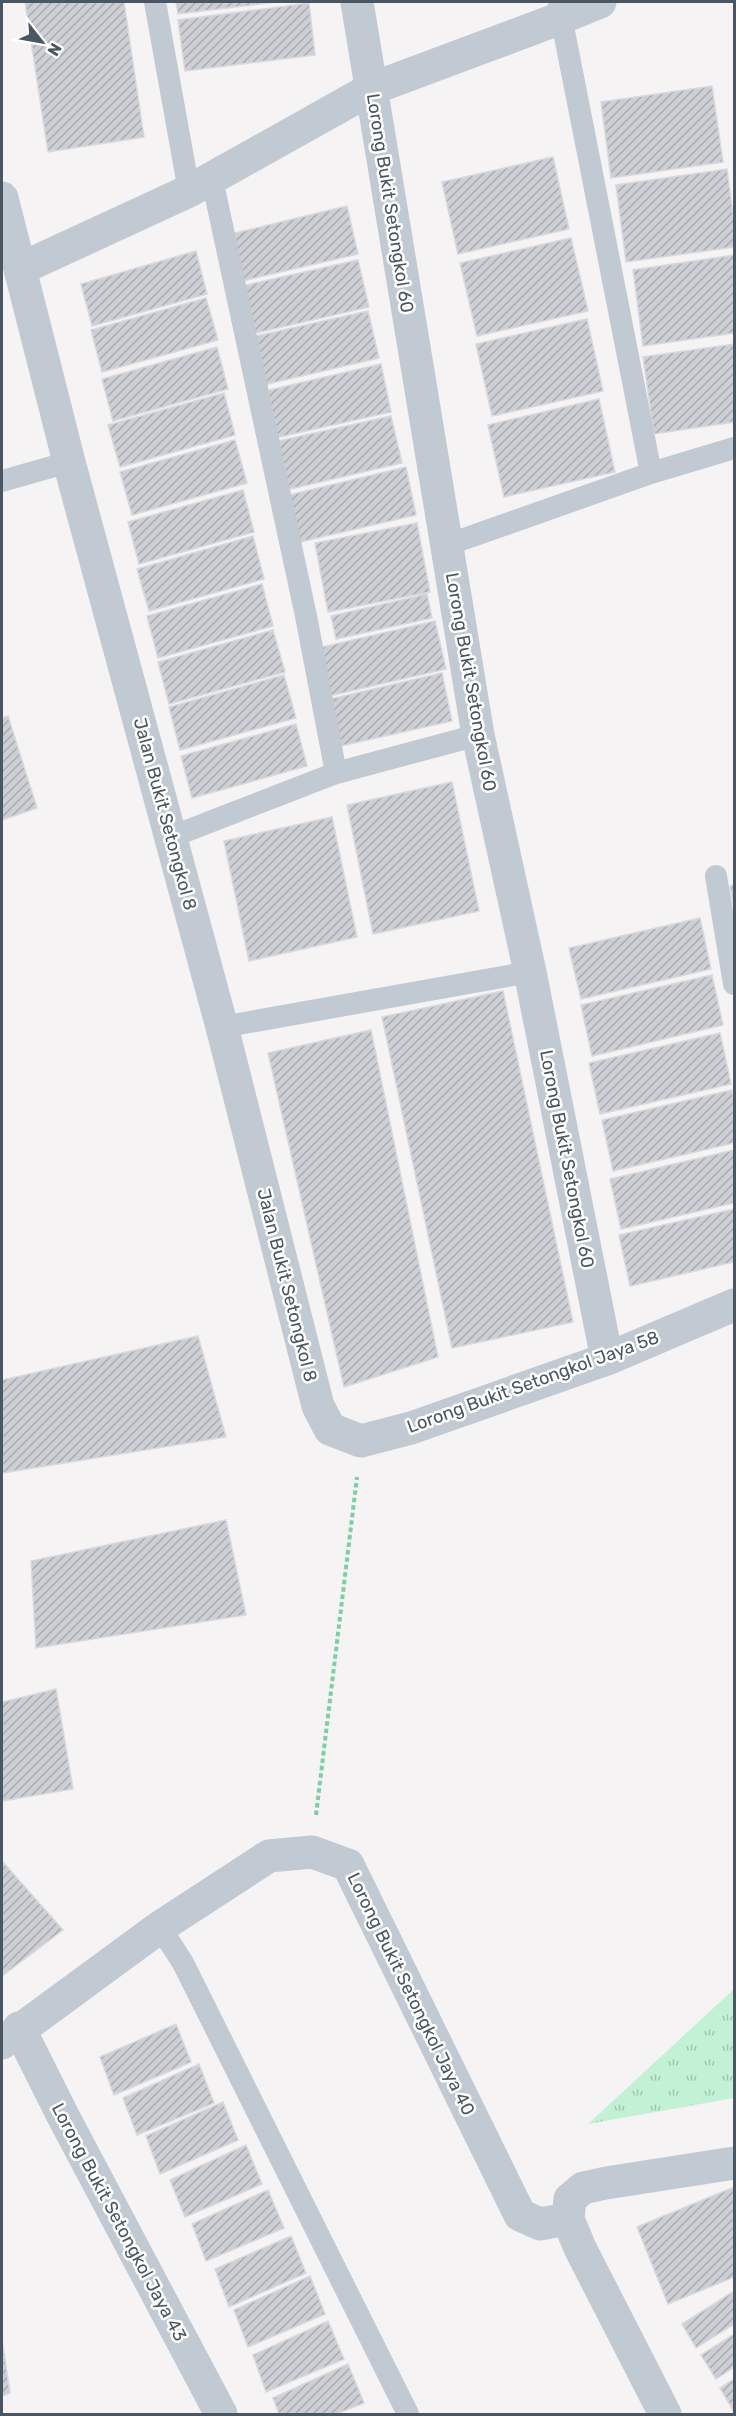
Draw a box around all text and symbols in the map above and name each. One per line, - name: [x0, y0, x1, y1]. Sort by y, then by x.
- north arrow: [12, 12, 72, 72]
- text: N: [43, 40, 66, 59]
- street label: Lorong Bukit Setongkol 60: [362, 92, 418, 314]
- street label: Lorong Bukit Setongkol 60: [441, 571, 501, 793]
- street label: Jalan Bukit Setongkol 8: [129, 715, 201, 913]
- street label: Lorong Bukit Setongkol 60: [535, 1048, 599, 1270]
- street label: Jalan Bukit Setongkol 8: [252, 1186, 322, 1384]
- street label: Lorong Bukit Setongkol Jaya 58: [404, 1326, 662, 1438]
- street label: Lorong Bukit Setongkol Jaya 40: [343, 1869, 479, 2119]
- street label: Lorong Bukit Setongkol Jaya 43: [47, 2099, 191, 2345]

